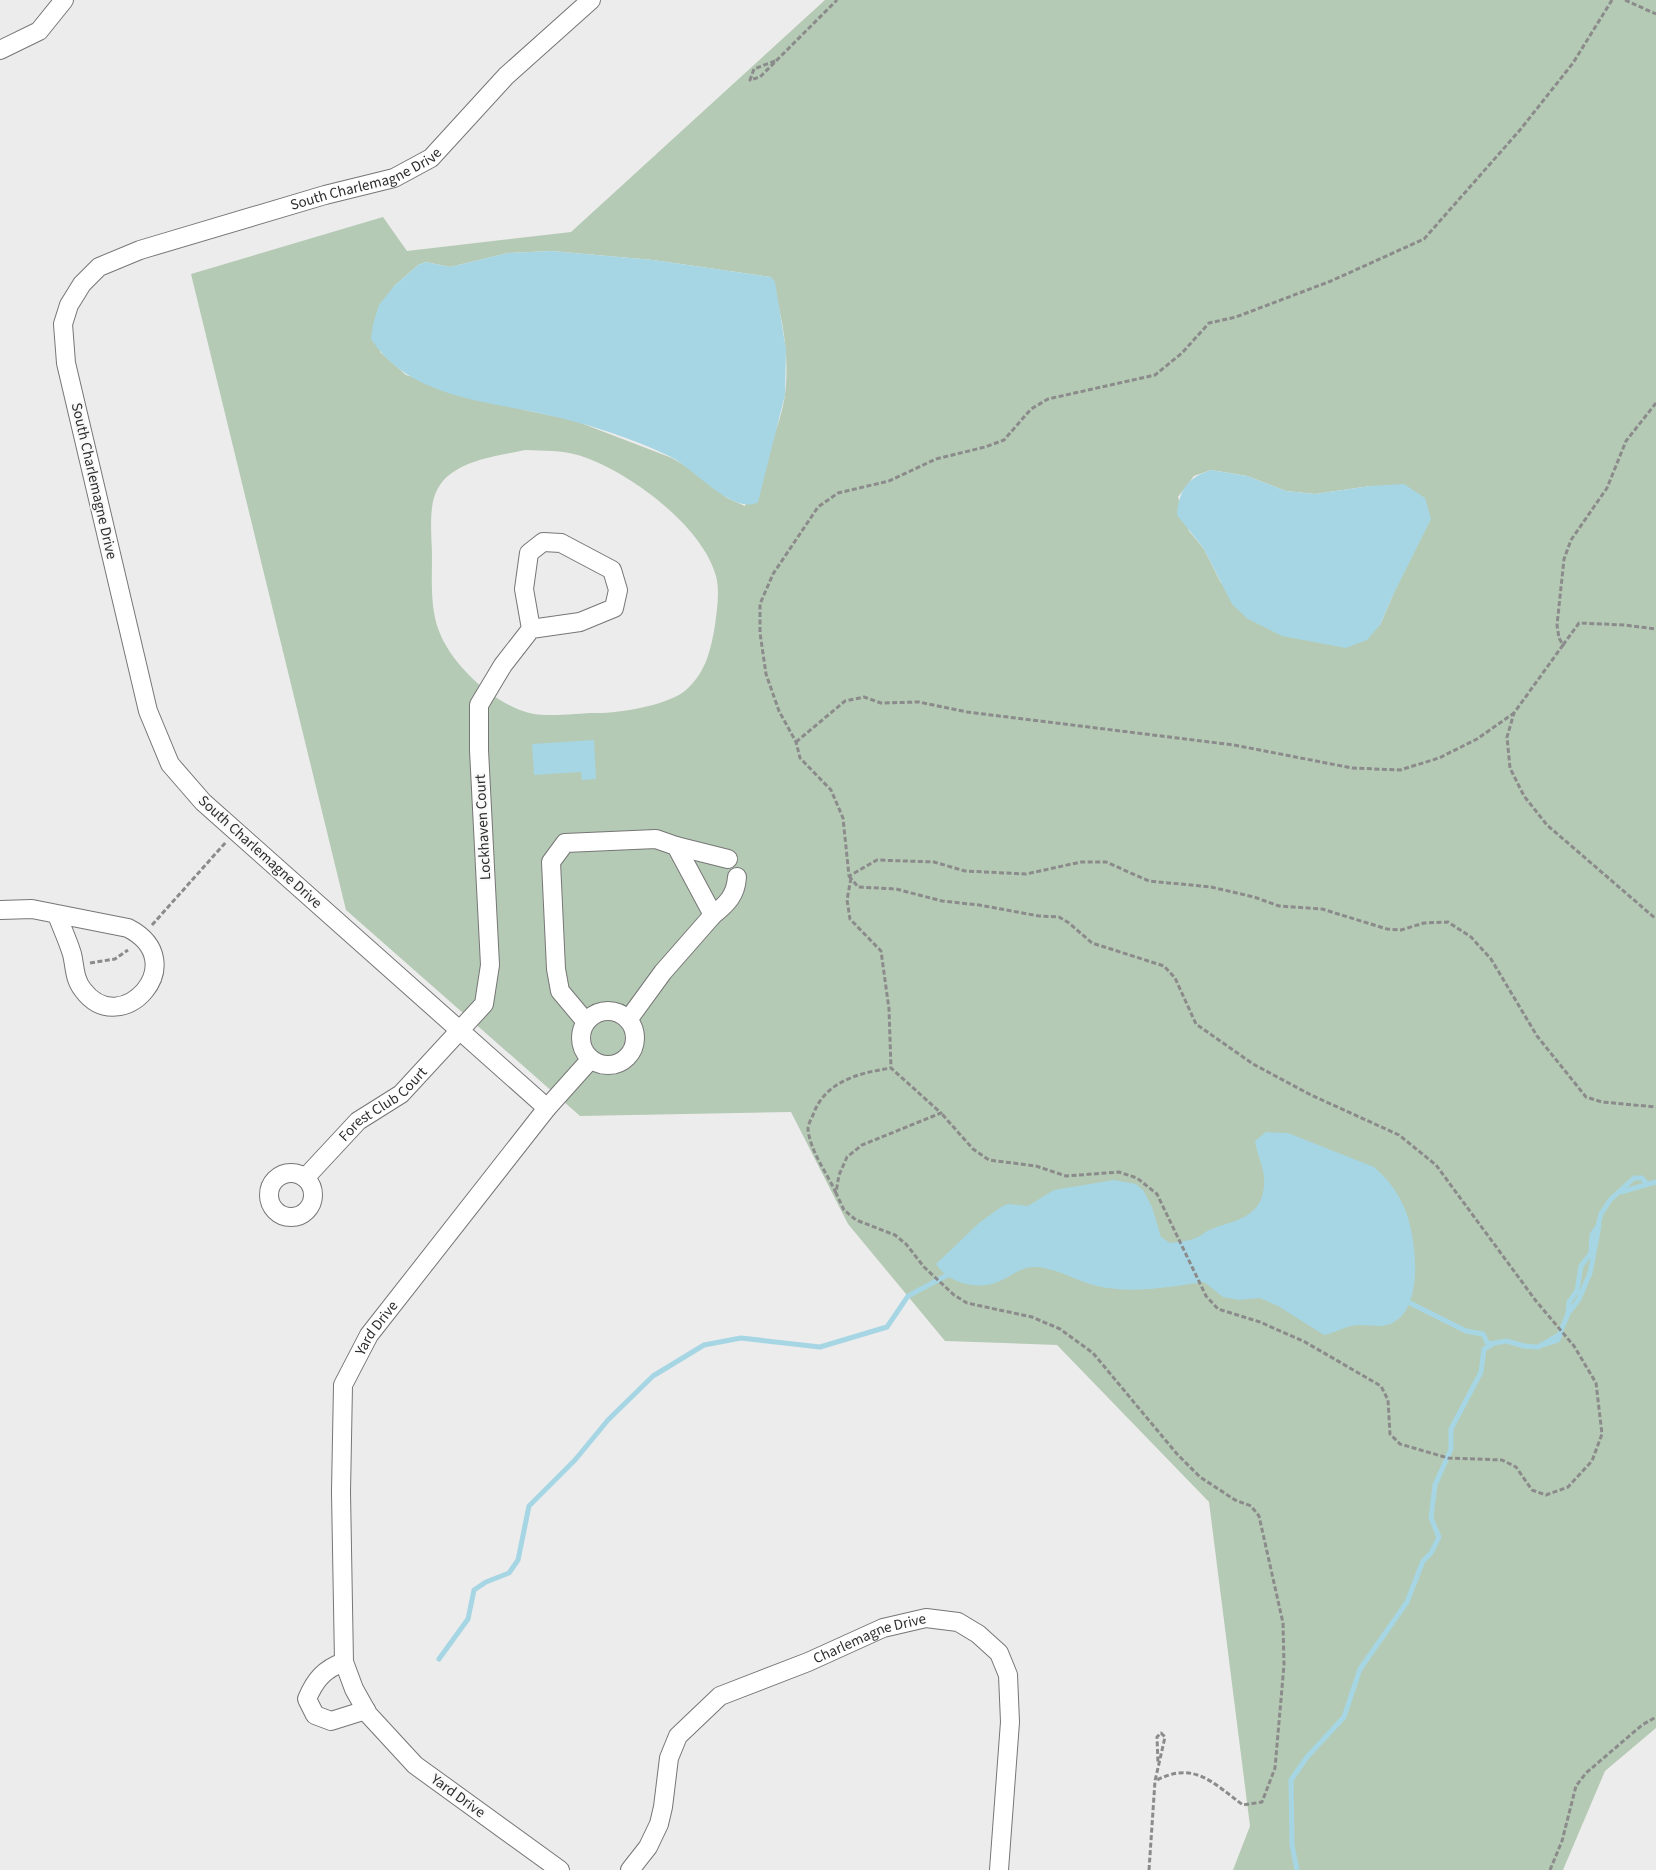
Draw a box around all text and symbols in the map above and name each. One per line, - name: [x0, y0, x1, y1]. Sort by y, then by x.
- street label: South Charlemagne Drive: [288, 143, 446, 215]
- street label: South Charlemagne Drive: [66, 401, 122, 561]
- street label: Lockhaven Court: [470, 774, 496, 880]
- street label: South Charlemagne Drive: [194, 791, 326, 913]
- street label: Forest Club Court: [334, 1062, 432, 1146]
- street label: Yard Drive: [349, 1296, 403, 1360]
- street label: Charlemagne Drive: [810, 1608, 928, 1669]
- street label: Yard Drive: [426, 1769, 489, 1823]

